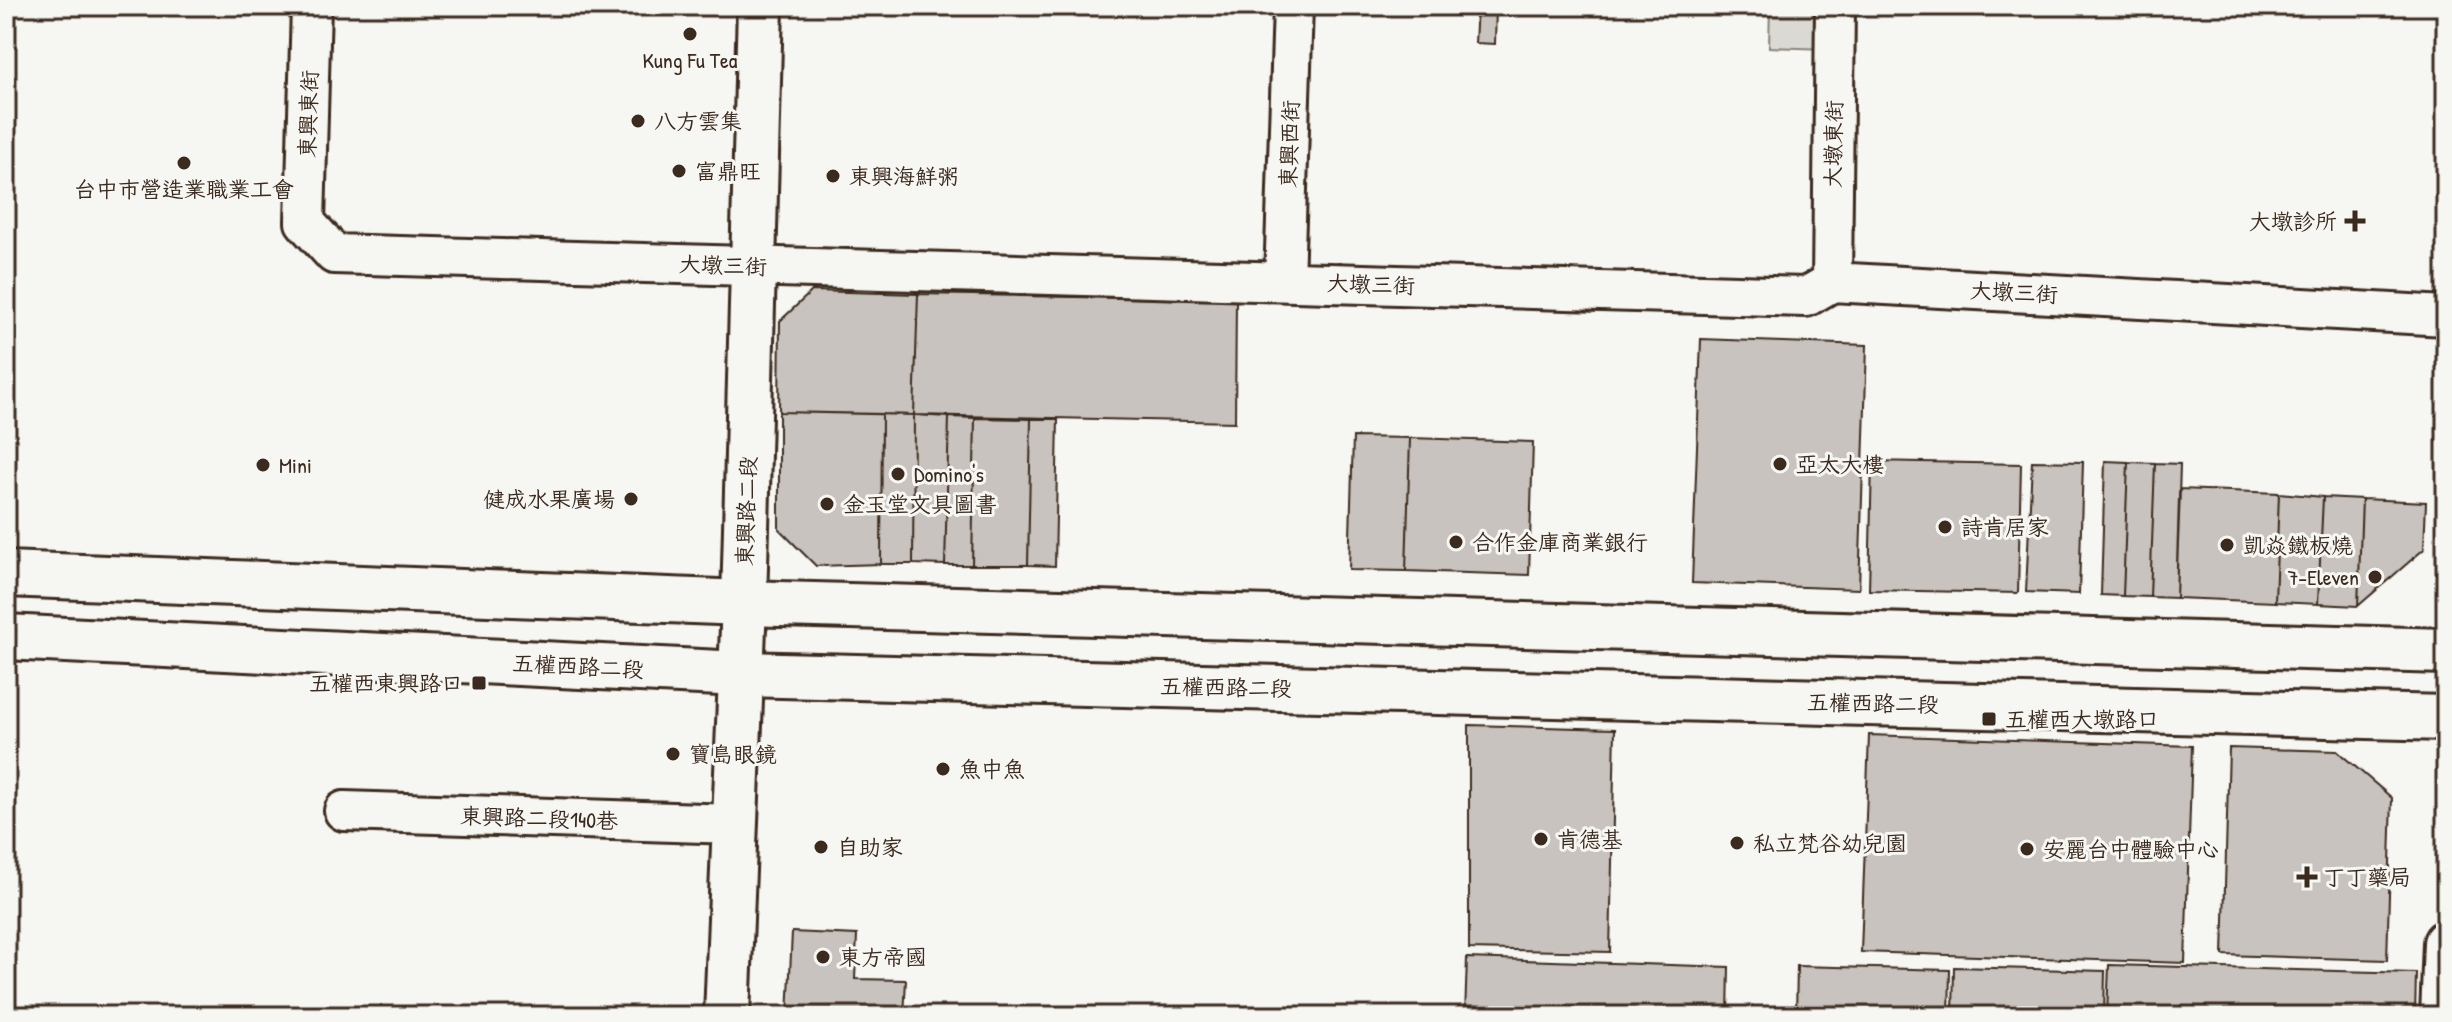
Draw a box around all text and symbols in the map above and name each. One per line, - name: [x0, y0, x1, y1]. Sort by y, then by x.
- marker: Kung Fu Tea: [681, 25, 699, 43]
- place label: Kung Fu Tea: [643, 45, 738, 75]
- street label: 東興東街: [291, 69, 325, 159]
- street label: 東興西街: [1272, 99, 1306, 189]
- street label: 大墩東街: [1817, 100, 1849, 188]
- place label: 八方雲集: [654, 106, 742, 136]
- marker: 八方雲集: [629, 112, 647, 130]
- marker: 台中市營造業職業工會: [175, 154, 193, 172]
- place label: 富鼎旺: [695, 156, 761, 186]
- place label: 東興海鮮粥: [849, 161, 959, 191]
- marker: 富鼎旺: [670, 162, 688, 180]
- marker: 東興海鮮粥: [824, 167, 842, 185]
- place label: 台中市營造業職業工會: [74, 174, 294, 204]
- place label: 大墩診所: [2249, 206, 2337, 236]
- marker: 大墩診所: [2344, 210, 2366, 232]
- street label: 大墩三街: [678, 248, 768, 282]
- street label: 大墩三街: [1326, 267, 1416, 301]
- street label: 大墩三街: [1969, 275, 2059, 309]
- place label: 亞太大樓: [1796, 449, 1884, 479]
- place label: Mini: [279, 450, 312, 480]
- marker: 亞太大樓: [1771, 455, 1789, 473]
- marker: Mini: [254, 456, 272, 474]
- street label: 東興路二段: [729, 456, 763, 566]
- place label: Domino's: [914, 459, 984, 489]
- marker: Domino's: [889, 465, 907, 483]
- place label: 健成水果廣場: [483, 484, 615, 514]
- place label: 金玉堂文具圖書: [843, 489, 997, 519]
- marker: 健成水果廣場: [622, 490, 640, 508]
- marker: 金玉堂文具圖書: [818, 495, 836, 513]
- place label: 詩肯居家: [1961, 512, 2049, 542]
- marker: 詩肯居家: [1936, 518, 1954, 536]
- place label: 合作金庫商業銀行: [1472, 527, 1648, 557]
- place label: 凱焱鐵板燒: [2243, 530, 2353, 560]
- marker: 合作金庫商業銀行: [1447, 533, 1465, 551]
- marker: 凱焱鐵板燒: [2218, 536, 2236, 554]
- place label: 7-Eleven: [2287, 562, 2359, 592]
- marker: 7-Eleven: [2366, 568, 2384, 586]
- street label: 五權西路二段: [511, 648, 645, 684]
- place label: 五權西東興路口: [309, 668, 463, 698]
- street label: 五權西路二段: [1160, 671, 1292, 703]
- marker: 五權西東興路口: [470, 674, 488, 692]
- street label: 五權西路二段: [1807, 687, 1939, 719]
- place label: 五權西大墩路口: [2005, 704, 2159, 734]
- marker: 五權西大墩路口: [1980, 710, 1998, 728]
- place label: 寶島眼鏡: [689, 739, 777, 769]
- marker: 寶島眼鏡: [664, 745, 682, 763]
- place label: 魚中魚: [959, 754, 1025, 784]
- marker: 魚中魚: [934, 760, 952, 778]
- street label: 東興路二段140巷: [459, 800, 619, 836]
- place label: 肯德基: [1557, 824, 1623, 854]
- place label: 私立梵谷幼兒園: [1753, 828, 1907, 858]
- marker: 肯德基: [1532, 830, 1550, 848]
- place label: 自助家: [837, 832, 903, 862]
- marker: 私立梵谷幼兒園: [1728, 834, 1746, 852]
- place label: 安麗台中體驗中心: [2043, 834, 2219, 864]
- marker: 自助家: [812, 838, 830, 856]
- marker: 安麗台中體驗中心: [2018, 840, 2036, 858]
- place label: 丁丁藥局: [2323, 862, 2411, 892]
- marker: 丁丁藥局: [2298, 868, 2316, 886]
- place label: 東方帝國: [839, 942, 927, 972]
- marker: 東方帝國: [814, 948, 832, 966]

